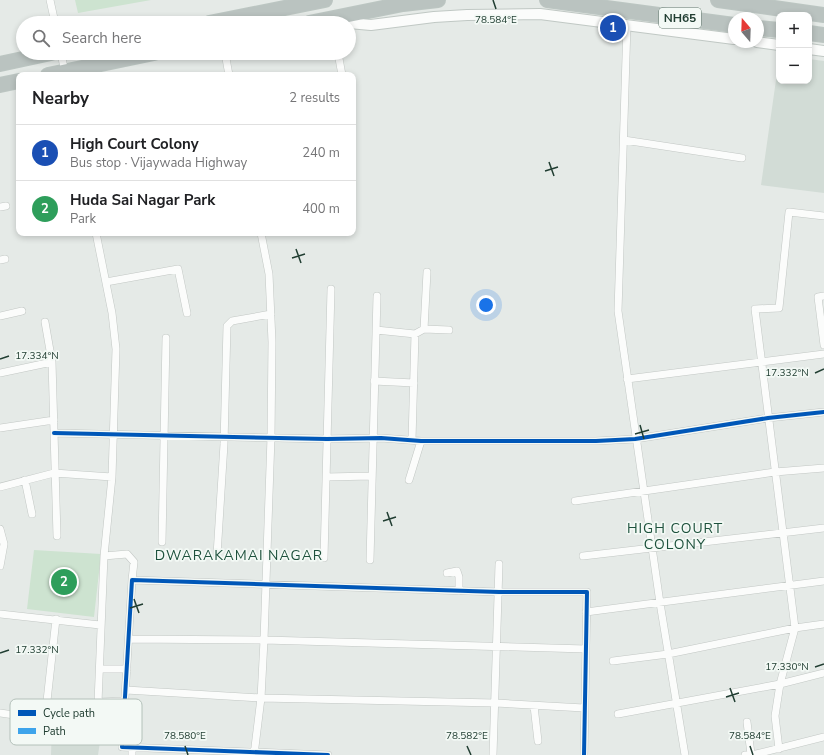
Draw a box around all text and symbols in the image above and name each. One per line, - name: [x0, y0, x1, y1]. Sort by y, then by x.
- road number: NH65: [659, 8, 701, 28]
- north arrow: [728, 12, 764, 48]
- map controls: [776, 12, 812, 84]
- button: +: [776, 12, 812, 48]
- text: 78.584°E: [475, 13, 517, 27]
- pin: 1: [600, 13, 626, 43]
- search box: [16, 16, 356, 60]
- icon: search: [30, 27, 52, 49]
- text: Search here: [62, 28, 142, 48]
- button: −: [776, 48, 812, 84]
- text: Nearby: [32, 87, 89, 110]
- text: 2 results: [289, 89, 340, 107]
- text: High Court Colony: [70, 134, 199, 154]
- text: 1: [41, 144, 49, 162]
- text: 240 m: [302, 144, 340, 162]
- text: Bus stop · Vijaywada Highway: [70, 154, 247, 172]
- text: Huda Sai Nagar Park: [70, 190, 215, 210]
- text: 2: [41, 200, 49, 218]
- text: 400 m: [302, 200, 340, 218]
- text: Park: [70, 210, 96, 228]
- your location: [476, 295, 496, 315]
- text: 17.334°N: [15, 349, 59, 363]
- text: 17.332°N: [765, 366, 809, 380]
- district label: HIGH COURT COLONY: [627, 519, 723, 554]
- district label: DWARAKAMAI NAGAR: [155, 546, 323, 565]
- pin: 2: [51, 567, 77, 597]
- text: 17.332°N: [15, 643, 59, 657]
- text: 17.330°N: [765, 660, 809, 674]
- legend: [10, 699, 142, 745]
- text: Cycle path: [43, 706, 95, 721]
- text: Path: [43, 724, 66, 739]
- text: 78.580°E: [164, 729, 206, 743]
- text: 78.582°E: [446, 729, 488, 743]
- text: 78.584°E: [729, 729, 771, 743]

